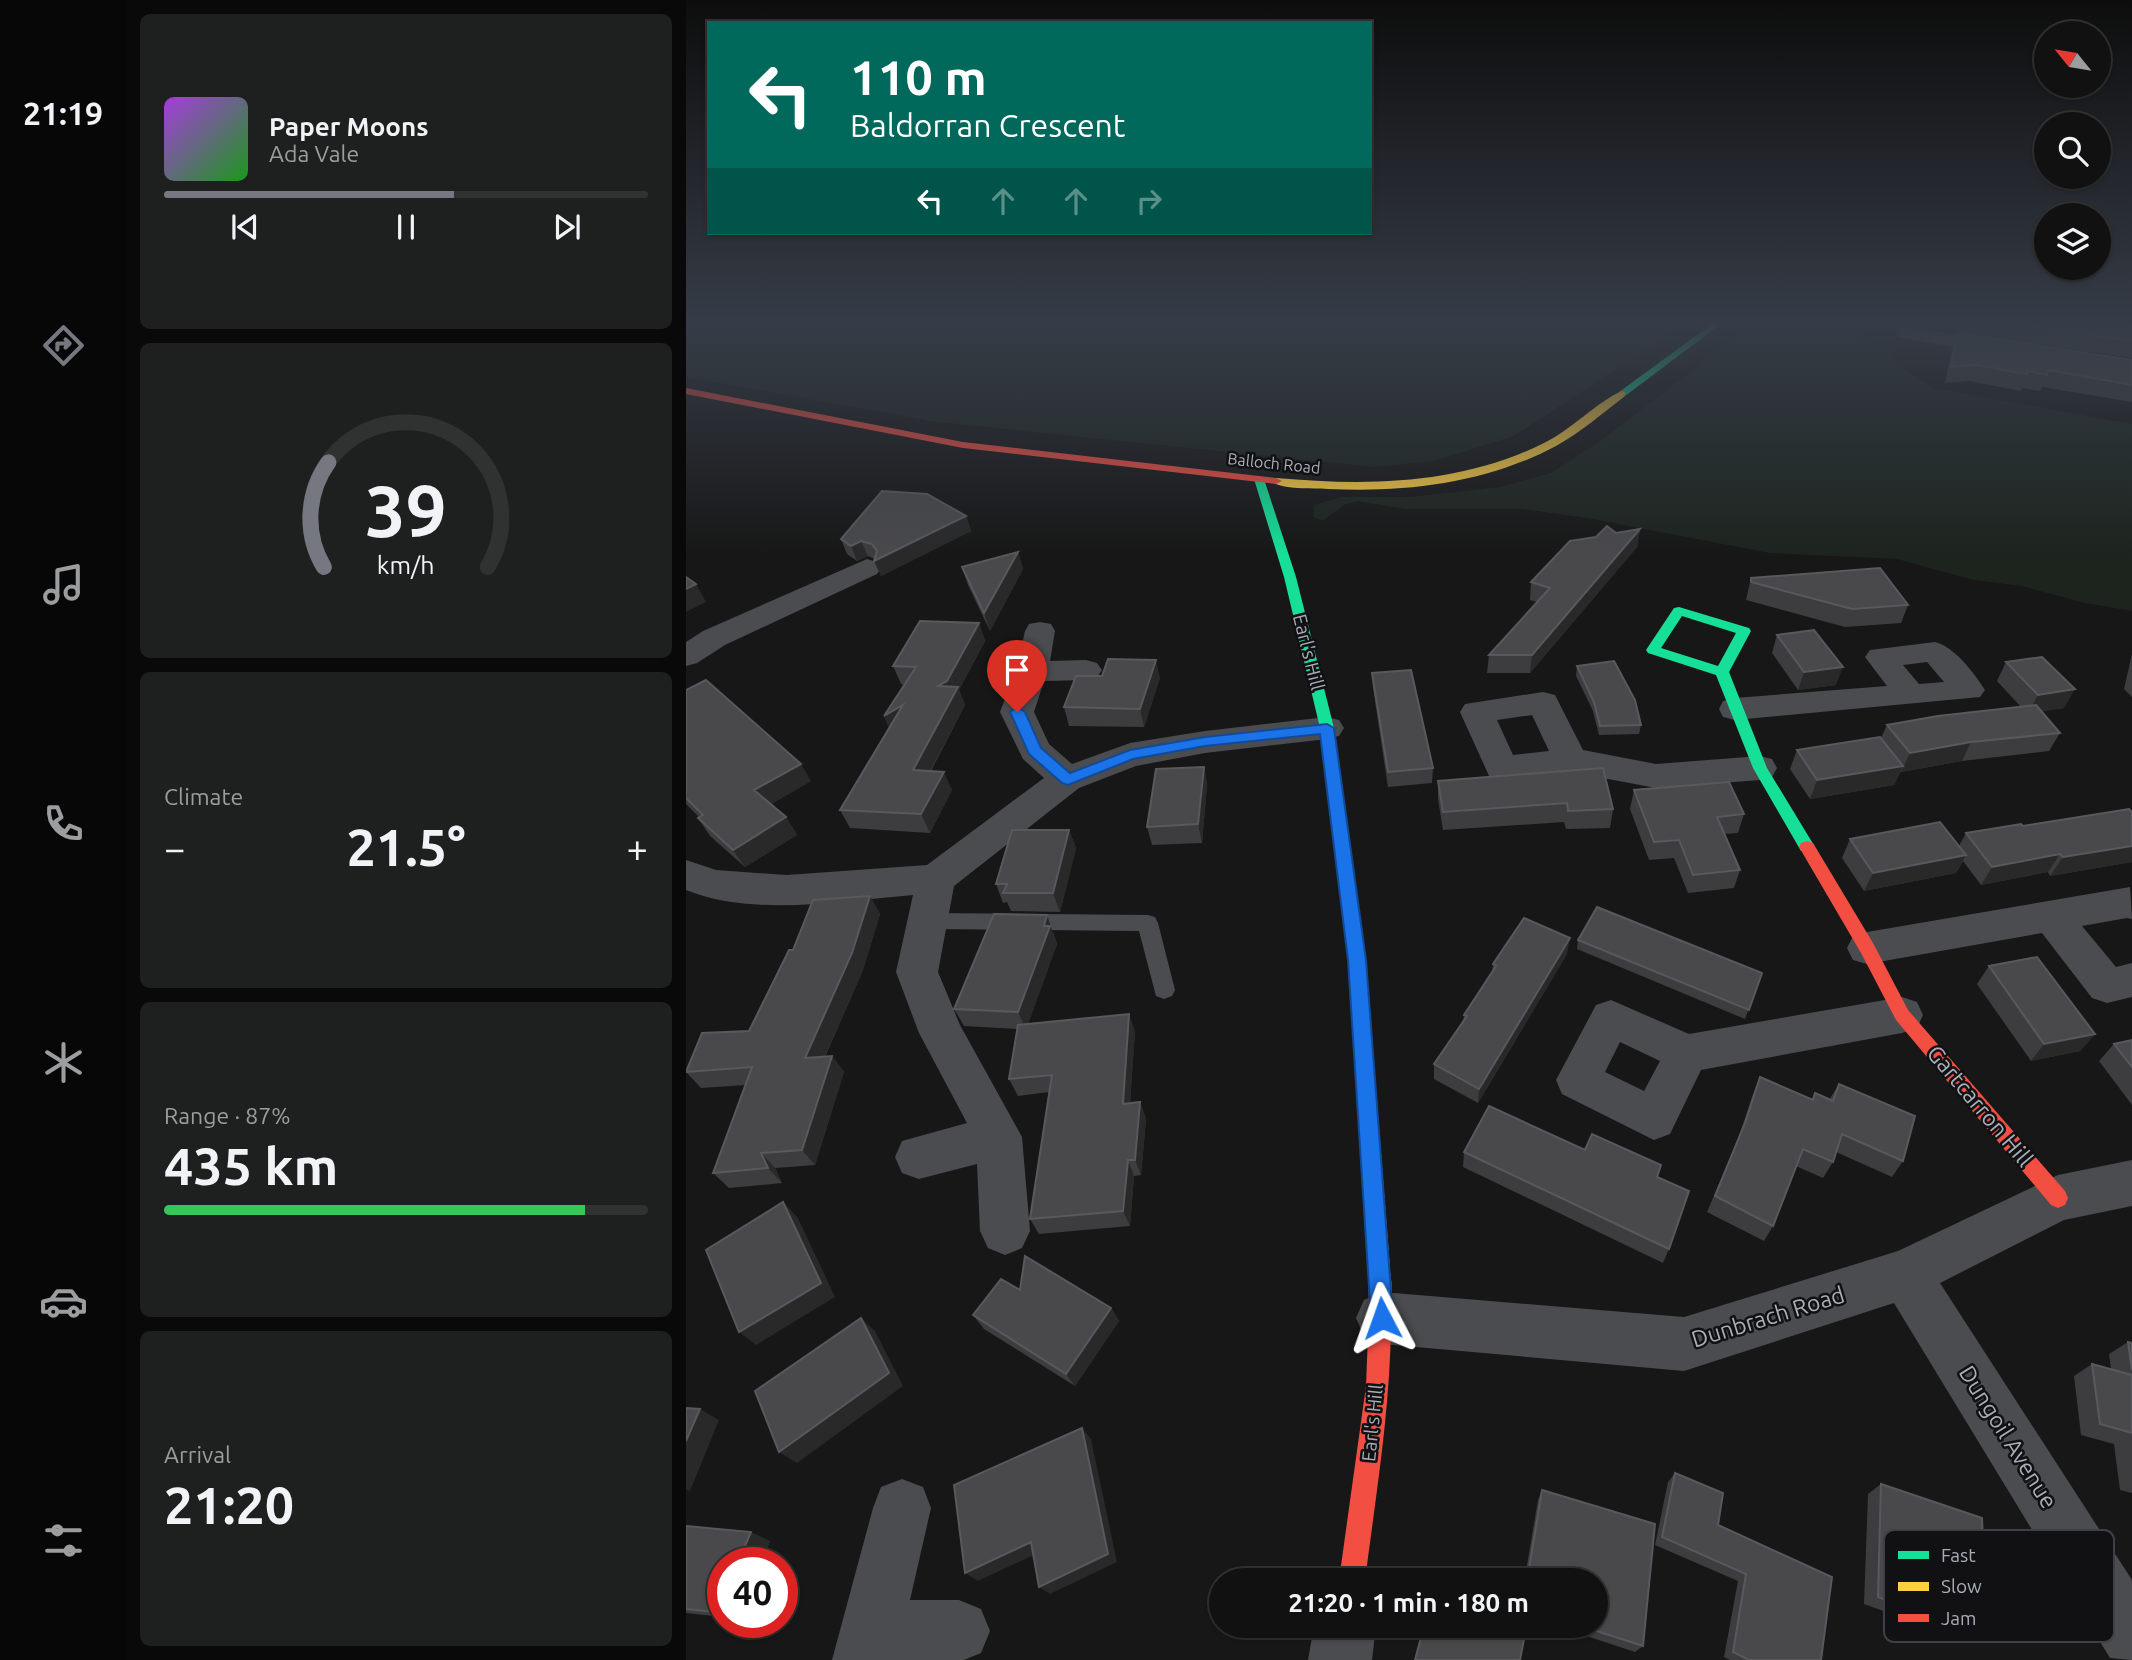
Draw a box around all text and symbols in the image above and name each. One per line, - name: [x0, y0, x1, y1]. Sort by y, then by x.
- north arrow: [2034, 21, 2110, 98]
- map controls: [2034, 21, 2111, 280]
- icon: left: [735, 49, 826, 140]
- text: 110 m: [850, 49, 987, 104]
- text: 21:19: [23, 95, 103, 131]
- text: Baldorran Crescent: [850, 107, 1125, 143]
- text: Paper Moons: [269, 112, 428, 141]
- button: search: [2034, 112, 2111, 189]
- text: Ada Vale: [269, 141, 359, 166]
- icon: left: [911, 182, 949, 220]
- icon: ahead: [984, 182, 1022, 220]
- icon: ahead: [1057, 182, 1095, 220]
- icon: right: [1130, 182, 1168, 220]
- button: layers: [2034, 203, 2111, 280]
- icon: previous: [226, 208, 264, 246]
- icon: pause: [387, 208, 425, 246]
- icon: next: [548, 208, 586, 246]
- icon: directions: [39, 321, 88, 370]
- street label: Balloch Road: [1227, 449, 1321, 477]
- text: 39: [365, 469, 447, 551]
- text: km/h: [377, 551, 435, 579]
- icon: music: [39, 560, 88, 609]
- street label: Earl's Hill: [1289, 612, 1329, 692]
- pin: [987, 640, 1047, 712]
- icon: arrive: [998, 651, 1036, 689]
- text: Climate: [164, 784, 243, 809]
- icon: phone: [39, 799, 88, 848]
- text: 21.5°: [346, 818, 466, 876]
- text: −: [164, 827, 185, 869]
- text: +: [627, 827, 648, 869]
- icon: climate: [39, 1038, 88, 1087]
- street label: Gartcarron Hill: [1923, 1040, 2038, 1171]
- text: Range · 87%: [164, 1103, 291, 1128]
- text: 435 km: [164, 1137, 338, 1195]
- icon: car: [39, 1277, 88, 1326]
- position arrow: [1345, 1281, 1419, 1355]
- street label: Dunbrach Road: [1688, 1281, 1847, 1352]
- street label: Dungoil Avenue: [1954, 1361, 2062, 1513]
- street label: Earl's Hill: [1357, 1383, 1387, 1463]
- text: Arrival: [164, 1442, 231, 1467]
- text: 21:20: [164, 1476, 294, 1534]
- icon: filters: [39, 1516, 88, 1565]
- legend: [1884, 1530, 2114, 1642]
- text: Fast: [1941, 1544, 1976, 1566]
- speed limit sign: 40: [707, 1547, 798, 1638]
- text: Slow: [1941, 1575, 1982, 1597]
- text: 21:20 · 1 min · 180 m: [1288, 1588, 1529, 1617]
- text: Jam: [1941, 1607, 1977, 1629]

